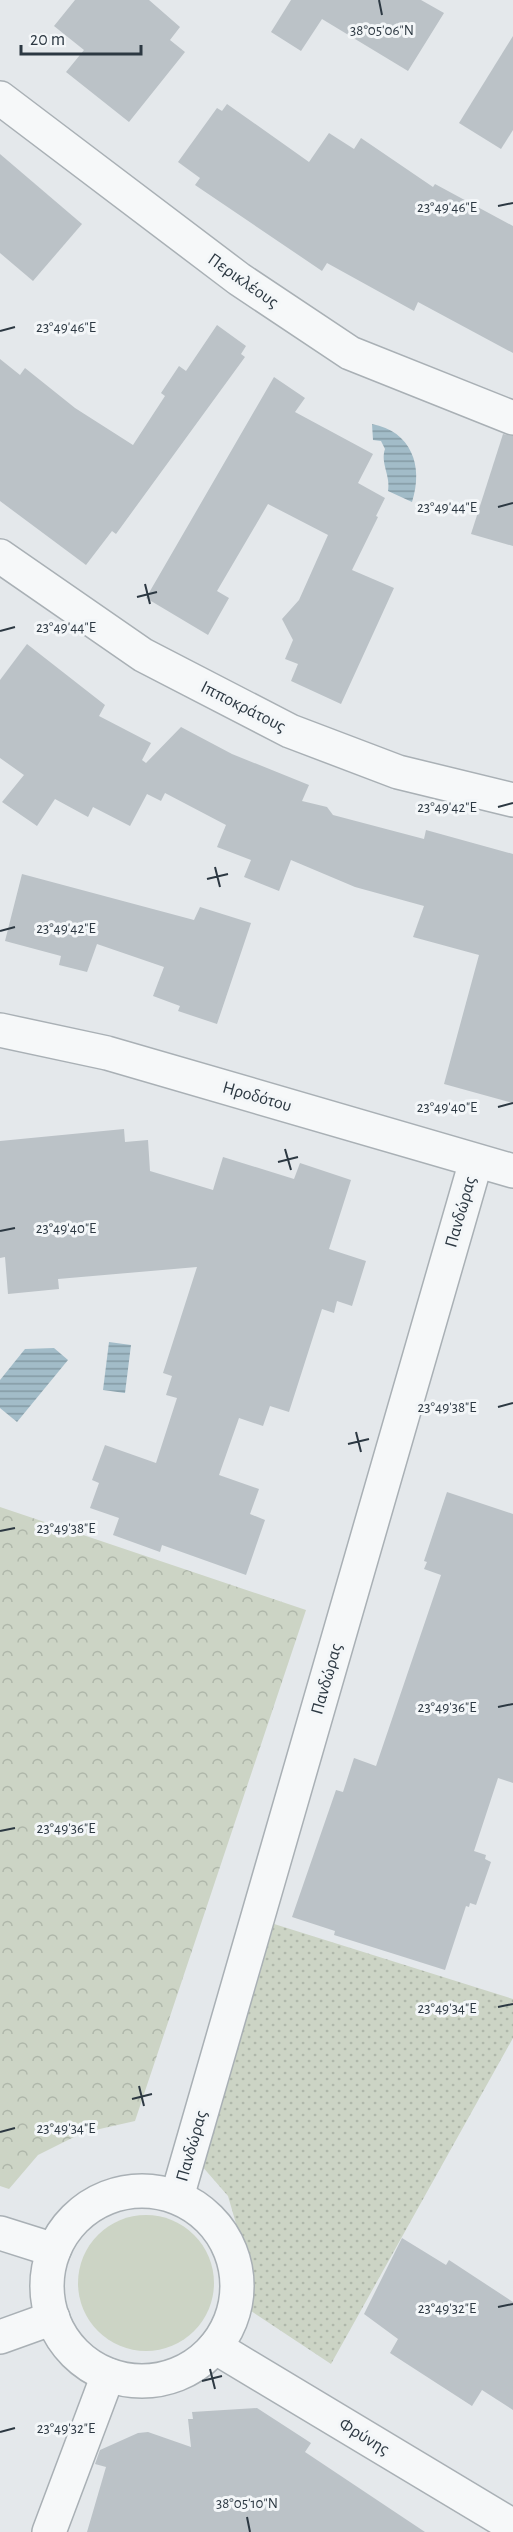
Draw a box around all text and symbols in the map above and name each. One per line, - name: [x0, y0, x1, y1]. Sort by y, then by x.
- scale bar: [21, 18, 141, 56]
- text: 38°05'06"N: [350, 23, 414, 38]
- text: 20 m: [30, 31, 65, 49]
- text: 23°49'46"E: [417, 200, 477, 215]
- street label: Περικλέους: [205, 250, 281, 312]
- text: 23°49'46"E: [36, 320, 96, 335]
- text: 23°49'44"E: [417, 500, 477, 515]
- text: 23°49'44"E: [36, 620, 96, 635]
- street label: Ιπποκράτους: [198, 678, 288, 736]
- text: 23°49'42"E: [417, 800, 477, 815]
- text: 23°49'42"E: [36, 921, 96, 936]
- street label: Ηροδότου: [220, 1079, 294, 1115]
- text: 23°49'40"E: [417, 1100, 477, 1115]
- street label: Πανδώρας: [442, 1174, 480, 1250]
- text: 23°49'40"E: [36, 1221, 96, 1236]
- text: 23°49'38"E: [418, 1400, 476, 1415]
- text: 23°49'38"E: [37, 1521, 95, 1536]
- street label: Πανδώρας: [308, 1641, 346, 1717]
- text: 23°49'36"E: [418, 1700, 476, 1715]
- text: 23°49'36"E: [37, 1821, 95, 1836]
- text: 23°49'34"E: [418, 2001, 476, 2016]
- street label: Πανδώρας: [173, 2108, 211, 2184]
- text: 23°49'34"E: [37, 2121, 95, 2136]
- text: 23°49'32"E: [418, 2301, 476, 2316]
- street label: Φρύνης: [336, 2415, 392, 2459]
- text: 23°49'32"E: [37, 2421, 95, 2436]
- text: 38°05'10"N: [216, 2496, 278, 2511]

